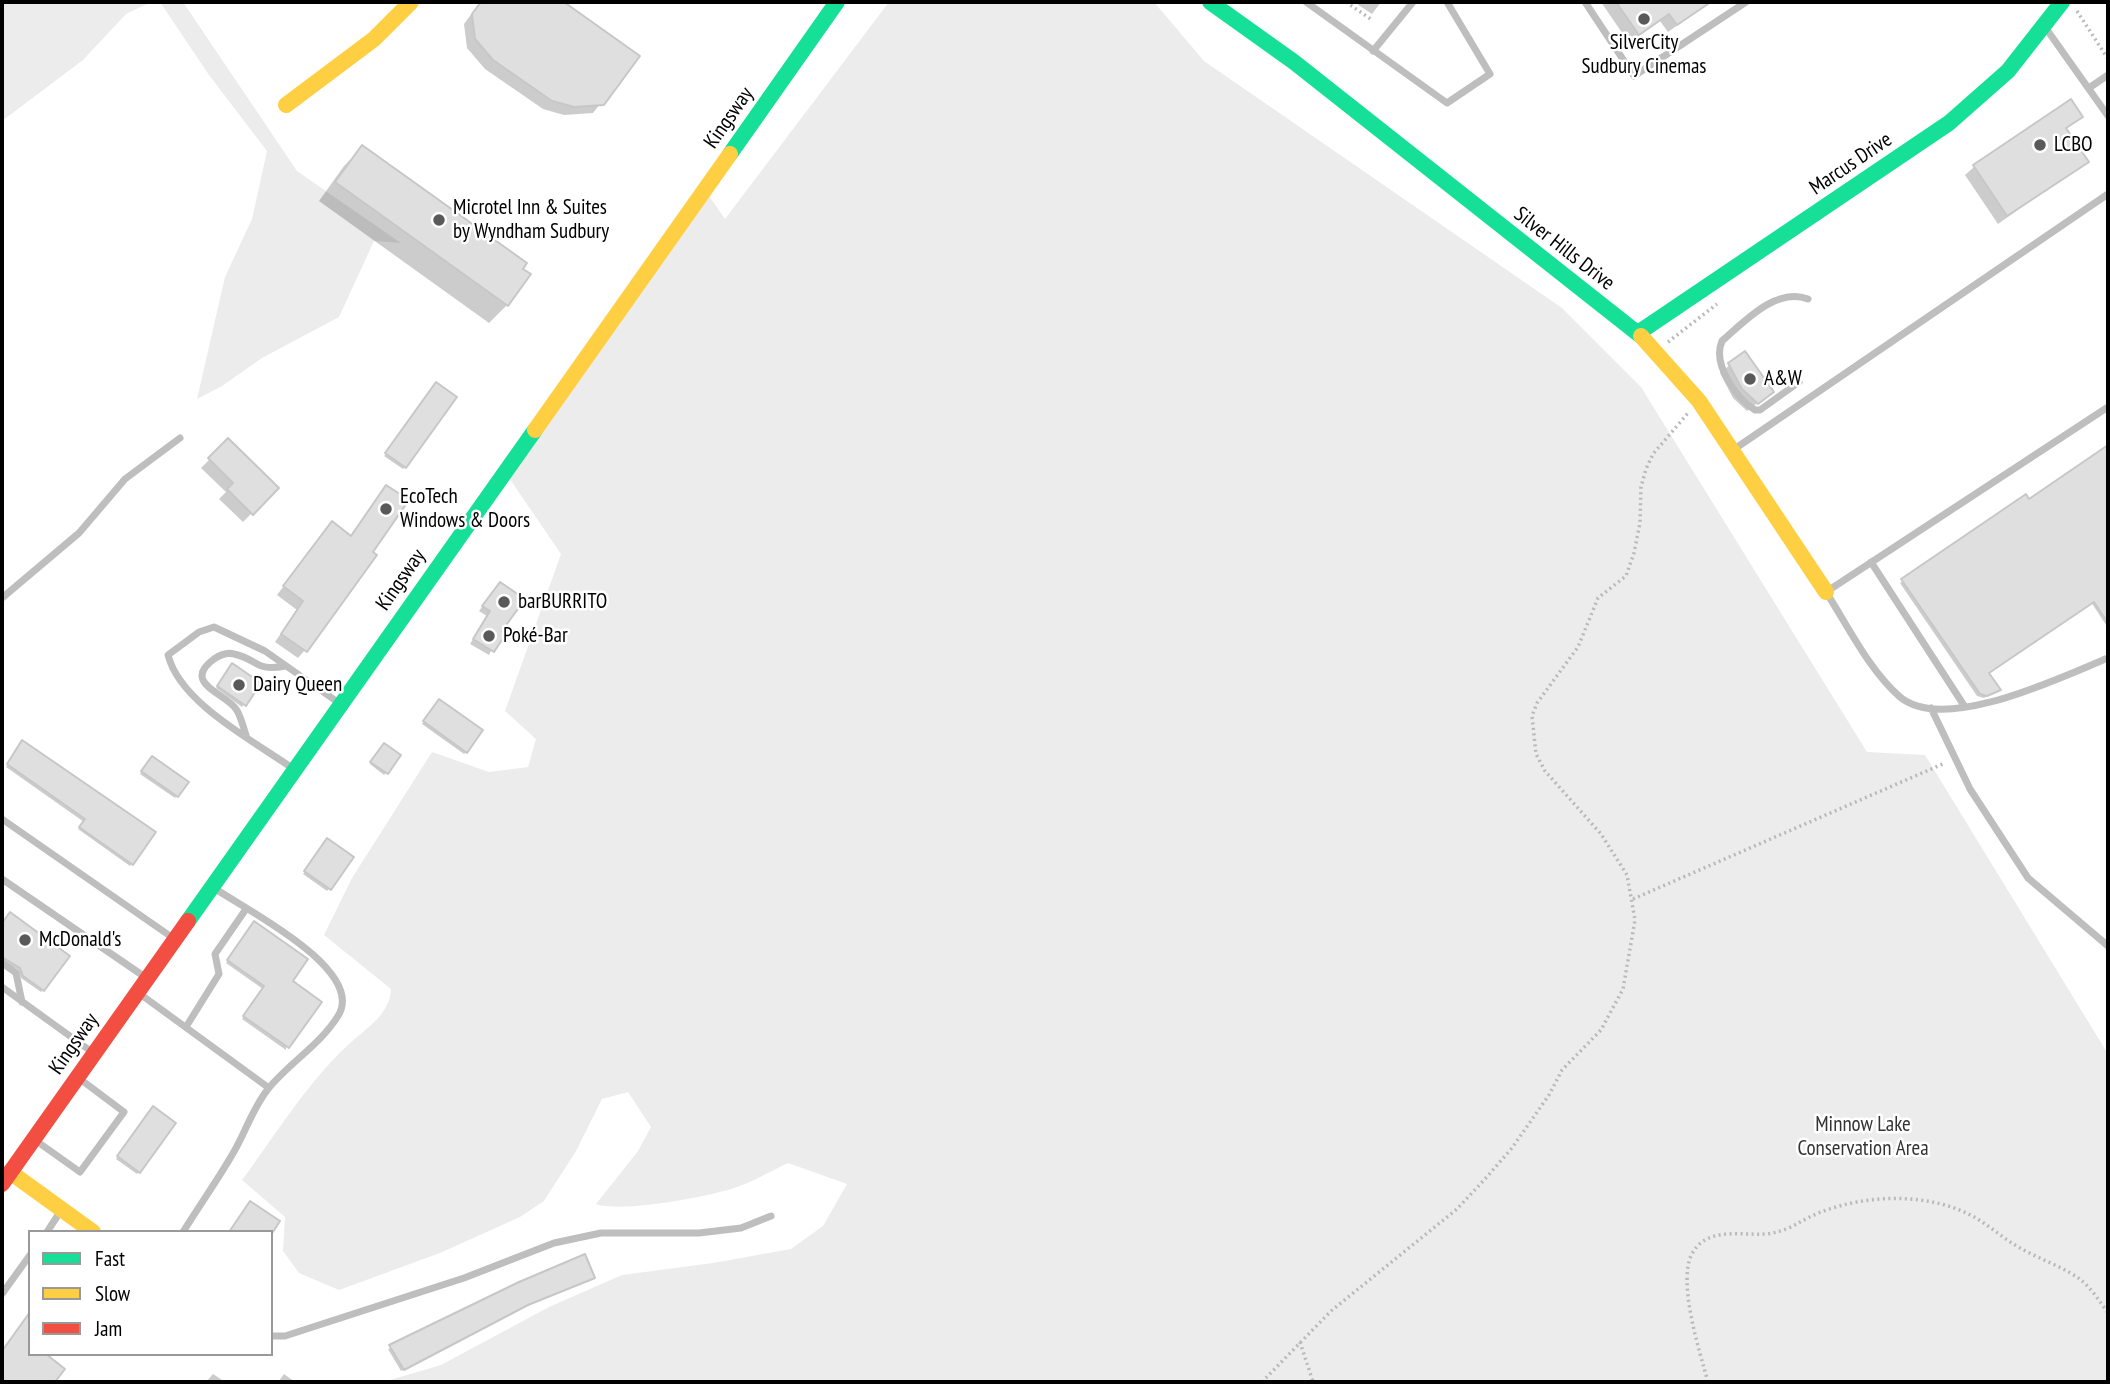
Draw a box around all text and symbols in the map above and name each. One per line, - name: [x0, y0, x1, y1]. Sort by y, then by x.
- marker: SilverCity Sudbury Cinemas: [1636, 11, 1652, 27]
- place label: SilverCity Sudbury Cinemas: [1582, 30, 1706, 80]
- street label: Kingsway: [699, 83, 759, 153]
- street label: Marcus Drive: [1805, 127, 1897, 201]
- place label: LCBO: [2054, 132, 2093, 158]
- marker: LCBO: [2032, 137, 2048, 153]
- place label: Microtel Inn & Suites by Wyndham Sudbury: [453, 195, 609, 245]
- street label: Silver Hills Drive: [1509, 202, 1619, 296]
- marker: Microtel Inn & Suites by Wyndham Sudbury: [431, 212, 447, 228]
- place label: A&W: [1764, 366, 1802, 392]
- marker: A&W: [1742, 371, 1758, 387]
- place label: EcoTech Windows & Doors: [400, 484, 530, 534]
- marker: EcoTech Windows & Doors: [378, 501, 394, 517]
- street label: Kingsway: [371, 545, 431, 615]
- place label: barBURRITO: [518, 589, 607, 615]
- marker: barBURRITO: [496, 594, 512, 610]
- place label: Poké-Bar: [503, 623, 568, 649]
- marker: Poké-Bar: [481, 628, 497, 644]
- place label: Dairy Queen: [253, 672, 342, 698]
- marker: Dairy Queen: [231, 677, 247, 693]
- place label: McDonald's: [39, 927, 121, 953]
- marker: McDonald's: [17, 932, 33, 948]
- street label: Kingsway: [44, 1009, 104, 1079]
- park label: Minnow Lake Conservation Area: [1797, 1112, 1929, 1162]
- legend: [28, 1230, 273, 1356]
- text: Fast: [95, 1245, 125, 1272]
- text: Slow: [95, 1280, 130, 1307]
- text: Jam: [95, 1315, 122, 1342]

